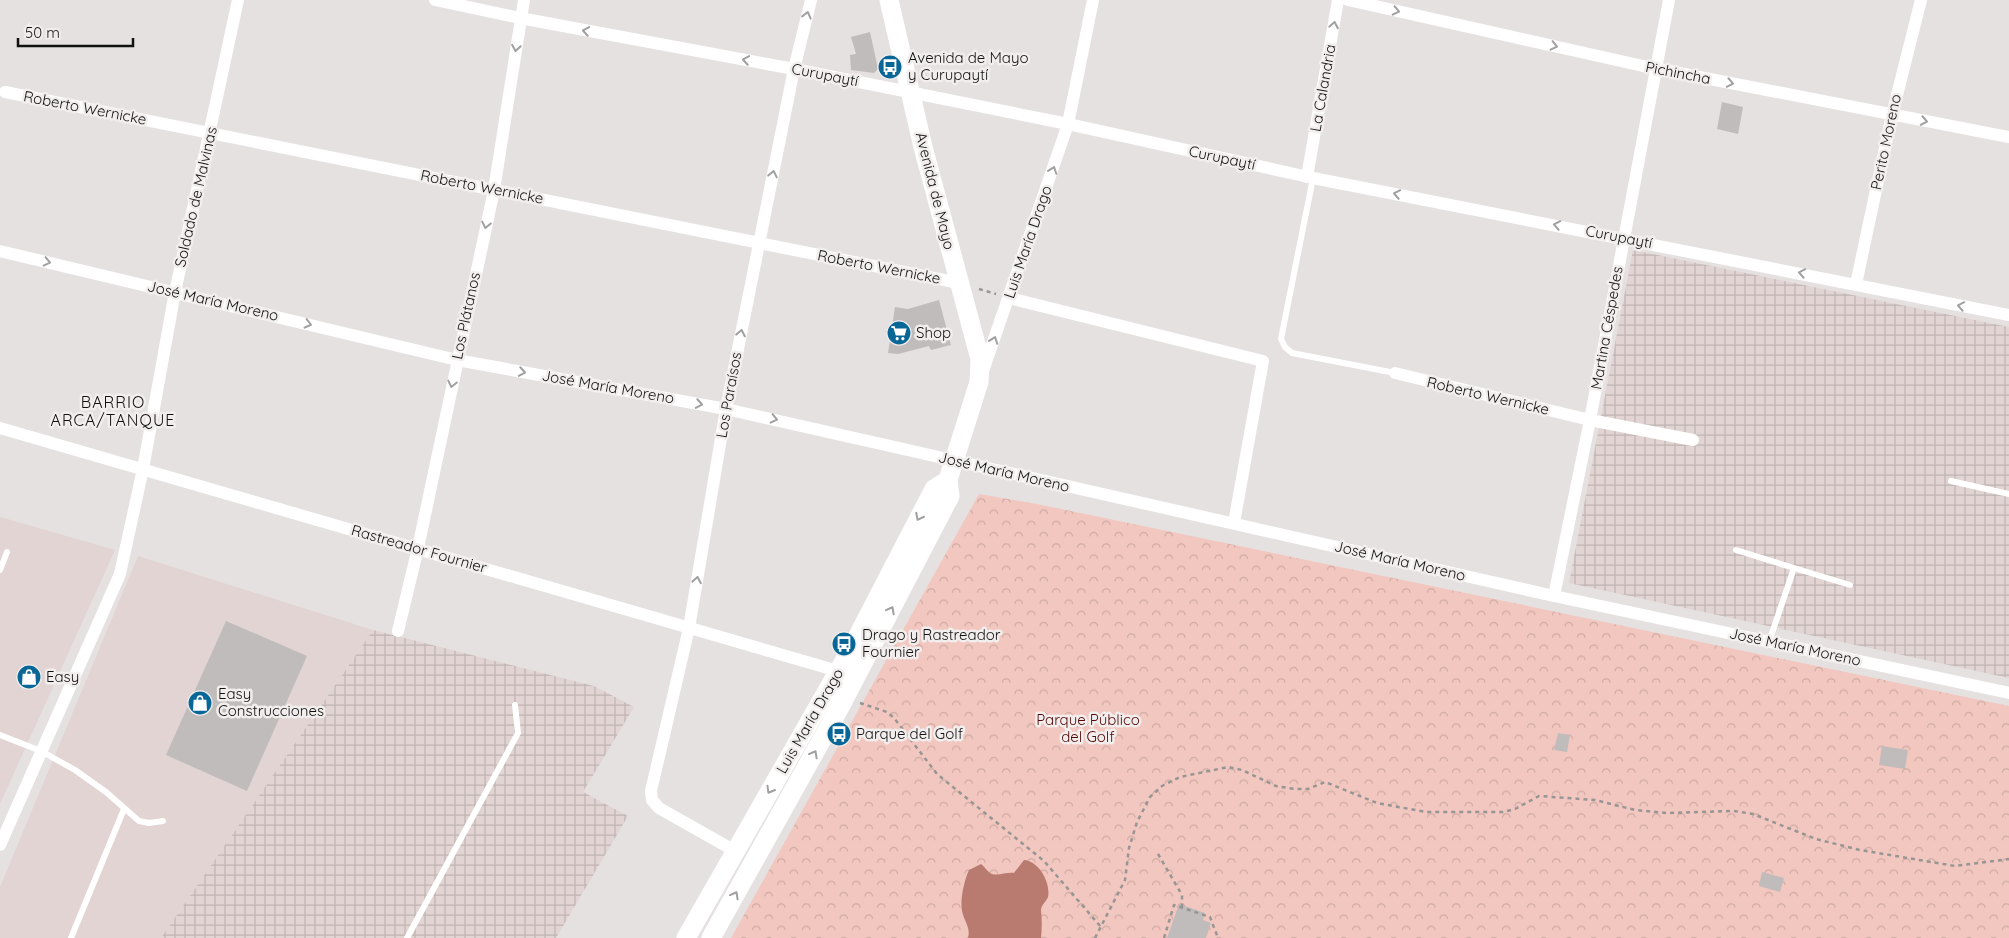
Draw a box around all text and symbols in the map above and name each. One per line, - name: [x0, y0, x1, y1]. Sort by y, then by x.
- one-way arrow: [1391, 5, 1400, 16]
- one-way arrow: [801, 11, 812, 20]
- scale bar: [18, 15, 132, 47]
- one-way arrow: [1328, 21, 1338, 30]
- text: 50 m: [25, 23, 60, 42]
- one-way arrow: [582, 26, 591, 36]
- one-way arrow: [1550, 40, 1559, 51]
- street label: La Calandria: [1305, 43, 1340, 133]
- one-way arrow: [511, 44, 521, 52]
- place label: Avenida de Mayo y Curupaytí: [908, 48, 1028, 84]
- bus stop icon: Avenida de Mayo y Curupaytí: [877, 54, 903, 80]
- one-way arrow: [742, 55, 750, 65]
- street label: Pichincha: [1644, 57, 1712, 88]
- street label: Curupaytí: [790, 59, 861, 90]
- one-way arrow: [1726, 77, 1735, 88]
- street label: Roberto Wernicke: [22, 86, 148, 129]
- street label: Perito Moreno: [1866, 92, 1905, 192]
- one-way arrow: [1920, 115, 1929, 126]
- street label: Soldado de Malvinas: [170, 125, 221, 269]
- street label: Avenida de Mayo: [912, 130, 959, 252]
- street label: Curupaytí: [1187, 141, 1258, 174]
- street label: Roberto Wernicke: [419, 165, 545, 208]
- one-way arrow: [1047, 166, 1057, 174]
- one-way arrow: [767, 170, 777, 178]
- street label: Luis María Drago: [999, 183, 1056, 301]
- one-way arrow: [1393, 190, 1402, 200]
- one-way arrow: [1552, 220, 1561, 230]
- one-way arrow: [482, 221, 492, 230]
- street label: Curupaytí: [1584, 221, 1655, 252]
- street label: Roberto Wernicke: [816, 245, 942, 288]
- one-way arrow: [43, 256, 52, 267]
- street label: Martina Céspedes: [1586, 265, 1627, 391]
- one-way arrow: [1798, 269, 1806, 279]
- street label: Los Plátanos: [447, 271, 484, 361]
- street label: José María Moreno: [146, 276, 281, 325]
- one-way arrow: [1957, 301, 1966, 311]
- one-way arrow: [303, 318, 312, 329]
- supermarket icon: Shop: [886, 320, 912, 346]
- place label: Shop: [916, 323, 951, 342]
- one-way arrow: [735, 329, 746, 338]
- one-way arrow: [988, 337, 998, 345]
- street label: Los Paraísos: [712, 350, 745, 439]
- one-way arrow: [517, 366, 526, 376]
- street label: José María Moreno: [540, 366, 676, 408]
- street label: Roberto Wernicke: [1425, 372, 1551, 419]
- one-way arrow: [447, 380, 457, 389]
- district label: BARRIO ARCA/TANQUE: [51, 392, 175, 430]
- one-way arrow: [695, 398, 703, 408]
- one-way arrow: [769, 414, 778, 424]
- street label: José María Moreno: [937, 447, 1072, 496]
- one-way arrow: [915, 512, 925, 521]
- street label: Rastreador Fournier: [349, 520, 489, 577]
- street label: José María Moreno: [1333, 536, 1468, 585]
- one-way arrow: [692, 575, 702, 584]
- one-way arrow: [885, 607, 895, 616]
- street label: José María Moreno: [1728, 623, 1863, 670]
- place label: Drago y Rastreador Fournier: [862, 625, 1001, 661]
- bus stop icon: Drago y Rastreador Fournier: [831, 631, 857, 657]
- shop icon: Easy: [16, 664, 42, 690]
- street label: Luis María Drago: [772, 665, 847, 777]
- place label: Easy: [46, 667, 79, 686]
- place label: Easy Construcciones: [218, 684, 324, 720]
- shop icon: Easy Construcciones: [187, 690, 213, 716]
- park label: Parque Público del Golf: [1036, 710, 1140, 746]
- bus stop icon: Parque del Golf: [826, 721, 852, 747]
- place label: Parque del Golf: [856, 724, 964, 743]
- one-way arrow: [808, 750, 818, 759]
- one-way arrow: [767, 784, 777, 793]
- one-way arrow: [728, 892, 738, 901]

